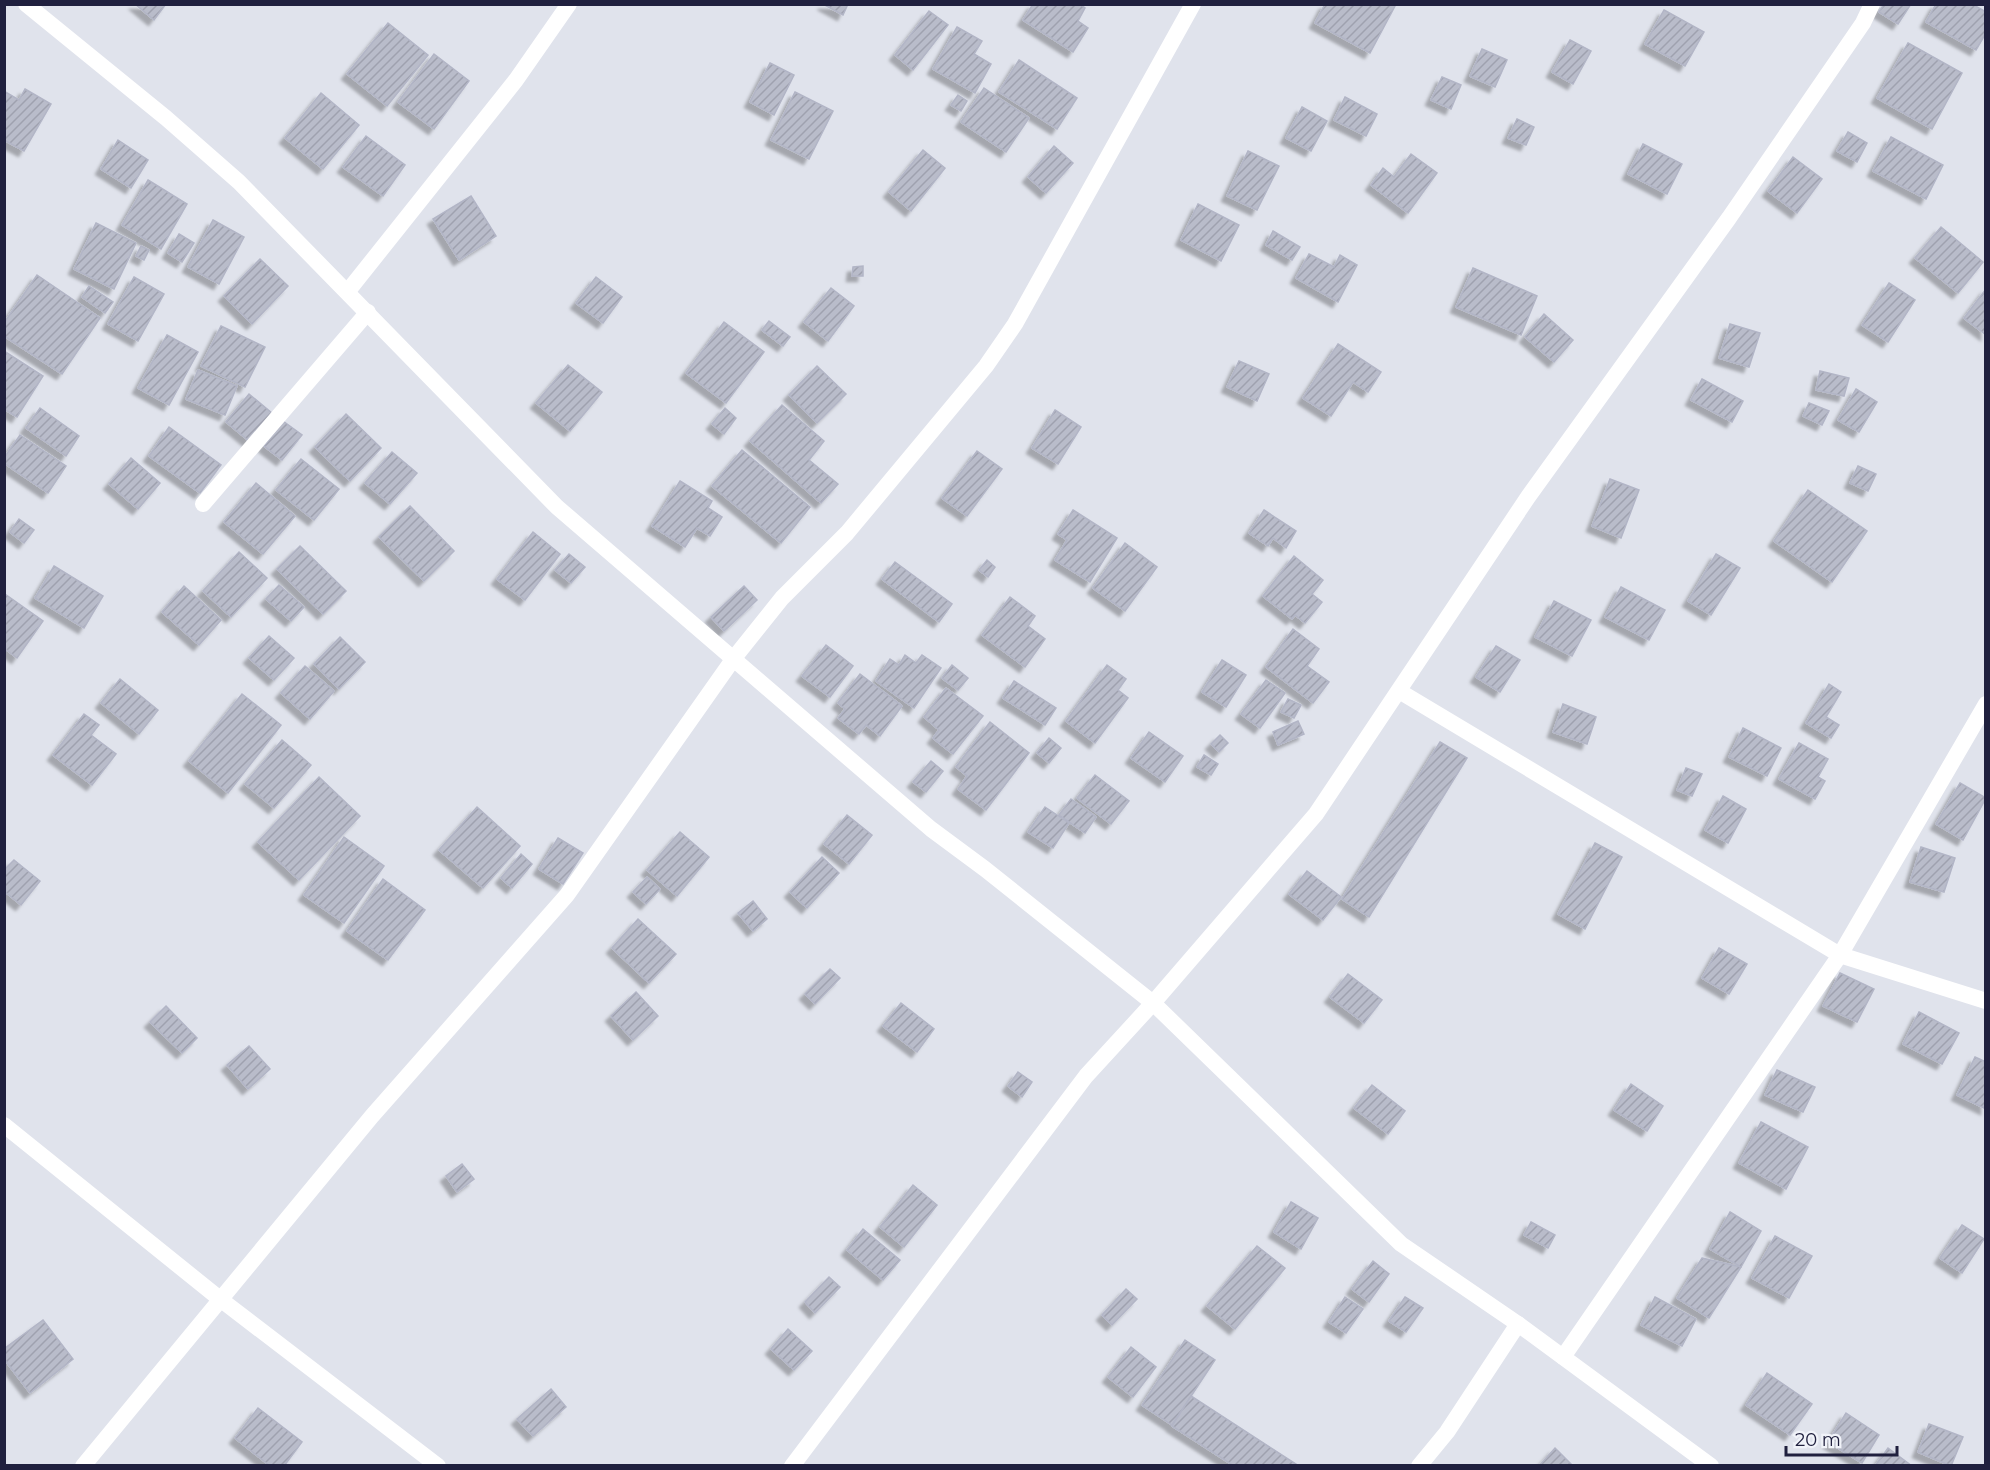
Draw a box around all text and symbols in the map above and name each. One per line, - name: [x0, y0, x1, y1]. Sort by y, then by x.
- scale bar: [1786, 1419, 1897, 1457]
- text: 20 m: [1795, 1429, 1841, 1451]

